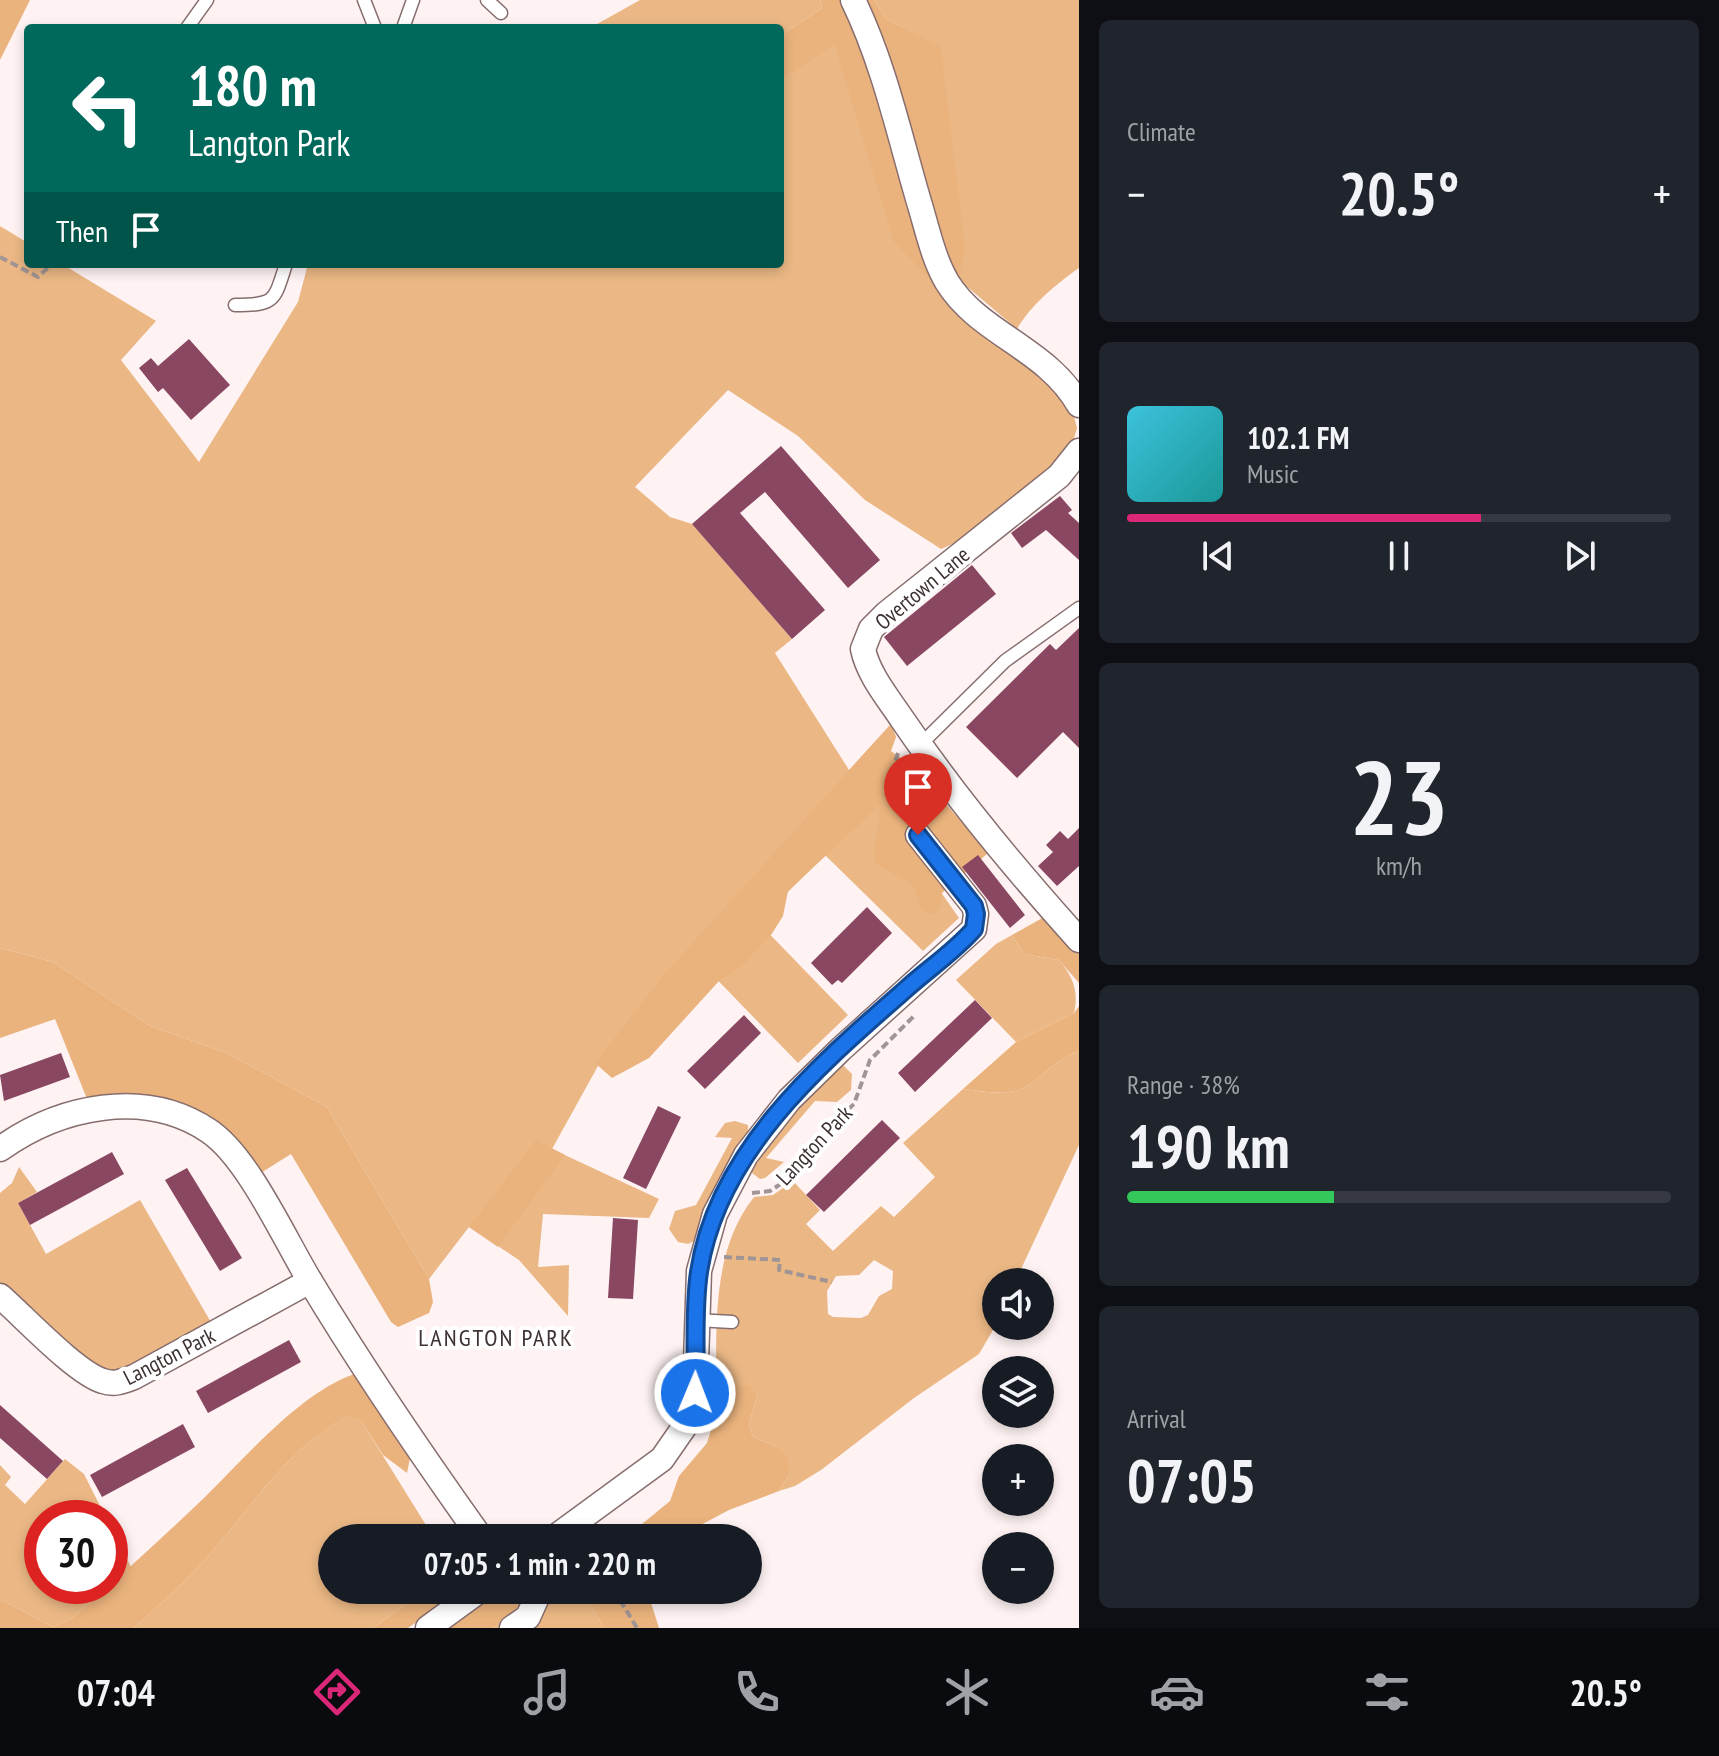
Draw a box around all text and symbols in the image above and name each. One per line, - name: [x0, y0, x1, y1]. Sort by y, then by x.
- text: 180 m: [188, 49, 317, 121]
- icon: left: [56, 56, 160, 160]
- text: Climate: [1127, 115, 1196, 148]
- text: Langton Park: [188, 119, 350, 166]
- text: 20.5°: [1339, 154, 1459, 232]
- text: −: [1127, 165, 1145, 222]
- text: +: [1653, 165, 1671, 222]
- icon: arrive: [124, 208, 168, 252]
- text: Then: [56, 211, 108, 250]
- text: 102.1 FM: [1247, 418, 1349, 457]
- text: Music: [1247, 457, 1299, 490]
- icon: previous: [1196, 534, 1240, 578]
- icon: pause: [1377, 534, 1421, 578]
- icon: next: [1558, 534, 1602, 578]
- street label: Overtown Lane: [869, 540, 975, 636]
- text: 23: [1349, 729, 1449, 864]
- pin: [884, 753, 952, 835]
- icon: arrive: [896, 765, 940, 809]
- text: km/h: [1376, 849, 1422, 882]
- text: Range · 38%: [1127, 1068, 1240, 1101]
- street label: Langton Park: [770, 1099, 858, 1191]
- text: 190 km: [1127, 1107, 1290, 1185]
- map controls: [982, 1268, 1054, 1604]
- button: sound: [982, 1268, 1054, 1340]
- street label: Langton Park: [118, 1321, 220, 1391]
- district label: LANGTON PARK: [418, 1322, 574, 1353]
- position arrow: [653, 1351, 737, 1435]
- button: layers: [982, 1356, 1054, 1428]
- text: Arrival: [1127, 1402, 1186, 1435]
- text: 07:05: [1127, 1441, 1257, 1519]
- button: +: [982, 1444, 1054, 1516]
- speed limit sign: 30: [24, 1500, 128, 1604]
- button: −: [982, 1532, 1054, 1604]
- text: 07:05 · 1 min · 220 m: [424, 1544, 656, 1583]
- icon: directions: [309, 1664, 365, 1720]
- icon: music: [519, 1664, 575, 1720]
- icon: phone: [729, 1664, 785, 1720]
- icon: climate: [939, 1664, 995, 1720]
- icon: car: [1149, 1664, 1205, 1720]
- icon: filters: [1359, 1664, 1415, 1720]
- text: 07:04: [77, 1669, 155, 1716]
- text: 20.5°: [1570, 1669, 1642, 1716]

